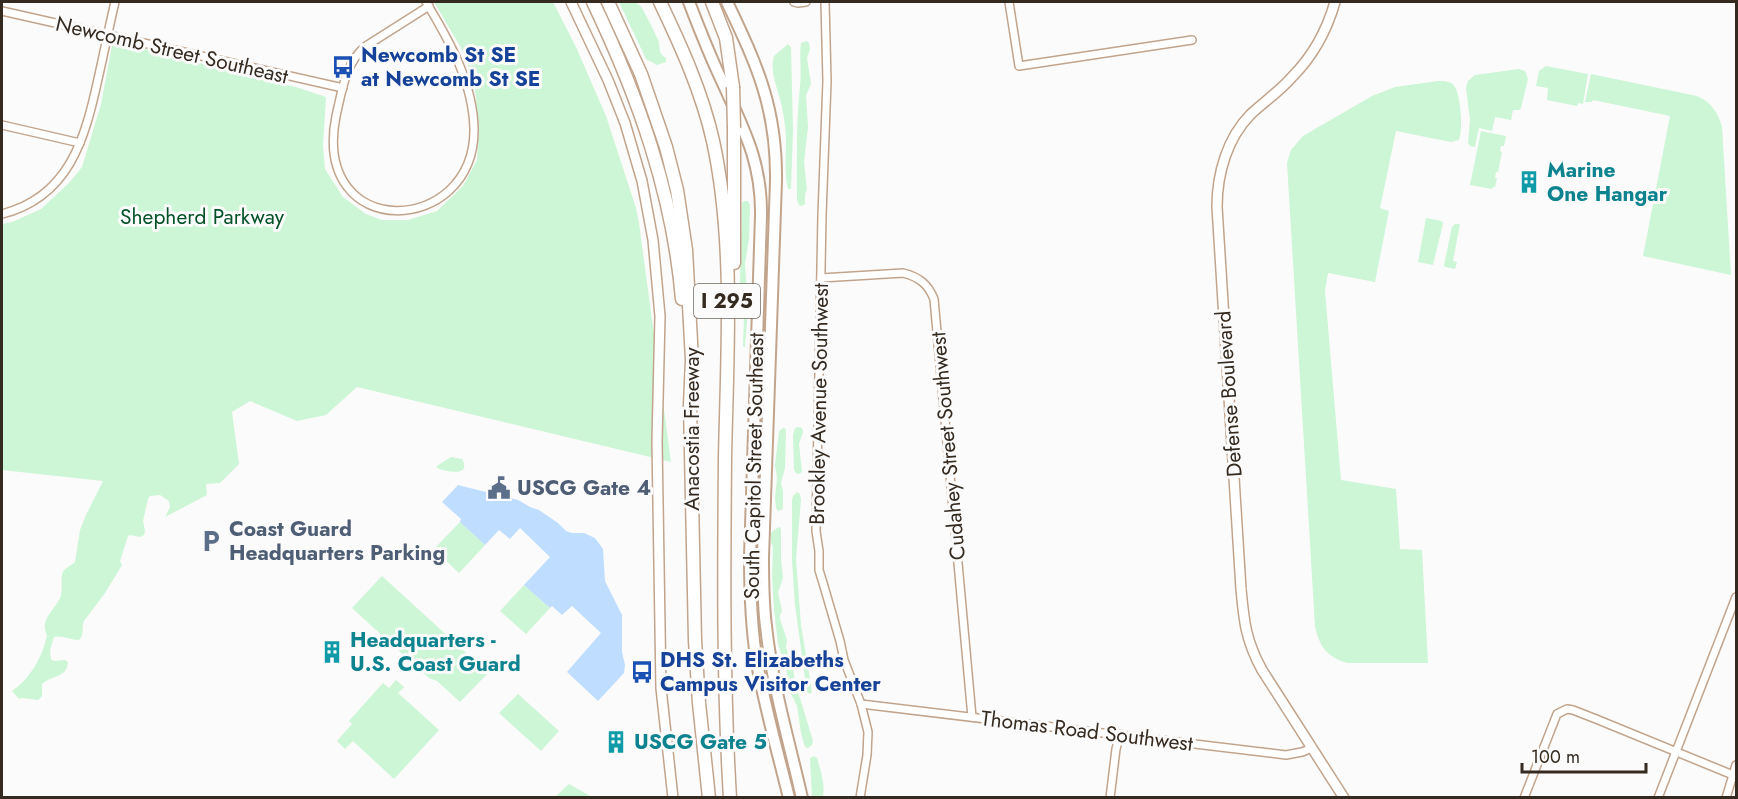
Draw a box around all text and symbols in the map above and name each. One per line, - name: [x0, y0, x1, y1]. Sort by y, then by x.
- street label: Newcomb Street Southeast: [53, 9, 291, 91]
- place label: Newcomb St SE at Newcomb St SE: [361, 40, 541, 94]
- bus stop icon: Newcomb St SE at Newcomb St SE: [330, 54, 356, 80]
- place label: Marine One Hangar: [1547, 155, 1668, 209]
- building icon: Marine One Hangar: [1516, 169, 1542, 195]
- park label: Shepherd Parkway: [120, 202, 285, 232]
- street label: Brookley Avenue Southwest: [802, 283, 836, 525]
- road number: I 295: [694, 284, 760, 318]
- street label: Defense Boulevard: [1208, 310, 1250, 478]
- street label: Cudahey Street Southwest: [923, 331, 973, 561]
- street label: South Capitol Street Southeast: [737, 332, 771, 600]
- street label: Anacostia Freeway: [677, 346, 707, 511]
- place label: USCG Gate 4: [517, 473, 651, 503]
- public building icon: USCG Gate 4: [486, 475, 512, 501]
- place label: Coast Guard Headquarters Parking: [229, 514, 445, 568]
- parking icon: Coast Guard Headquarters Parking: [198, 528, 224, 554]
- place label: Headquarters - U.S. Coast Guard: [350, 625, 521, 679]
- building icon: Headquarters - U.S. Coast Guard: [319, 639, 345, 665]
- place label: DHS St. Elizabeths Campus Visitor Center: [660, 645, 881, 699]
- bus stop icon: DHS St. Elizabeths Campus Visitor Center: [629, 659, 655, 685]
- street label: Thomas Road Southwest: [979, 703, 1195, 759]
- place label: USCG Gate 5: [634, 727, 767, 757]
- building icon: USCG Gate 5: [603, 729, 629, 755]
- scale bar: [1522, 736, 1646, 774]
- text: 100 m: [1531, 744, 1580, 770]

